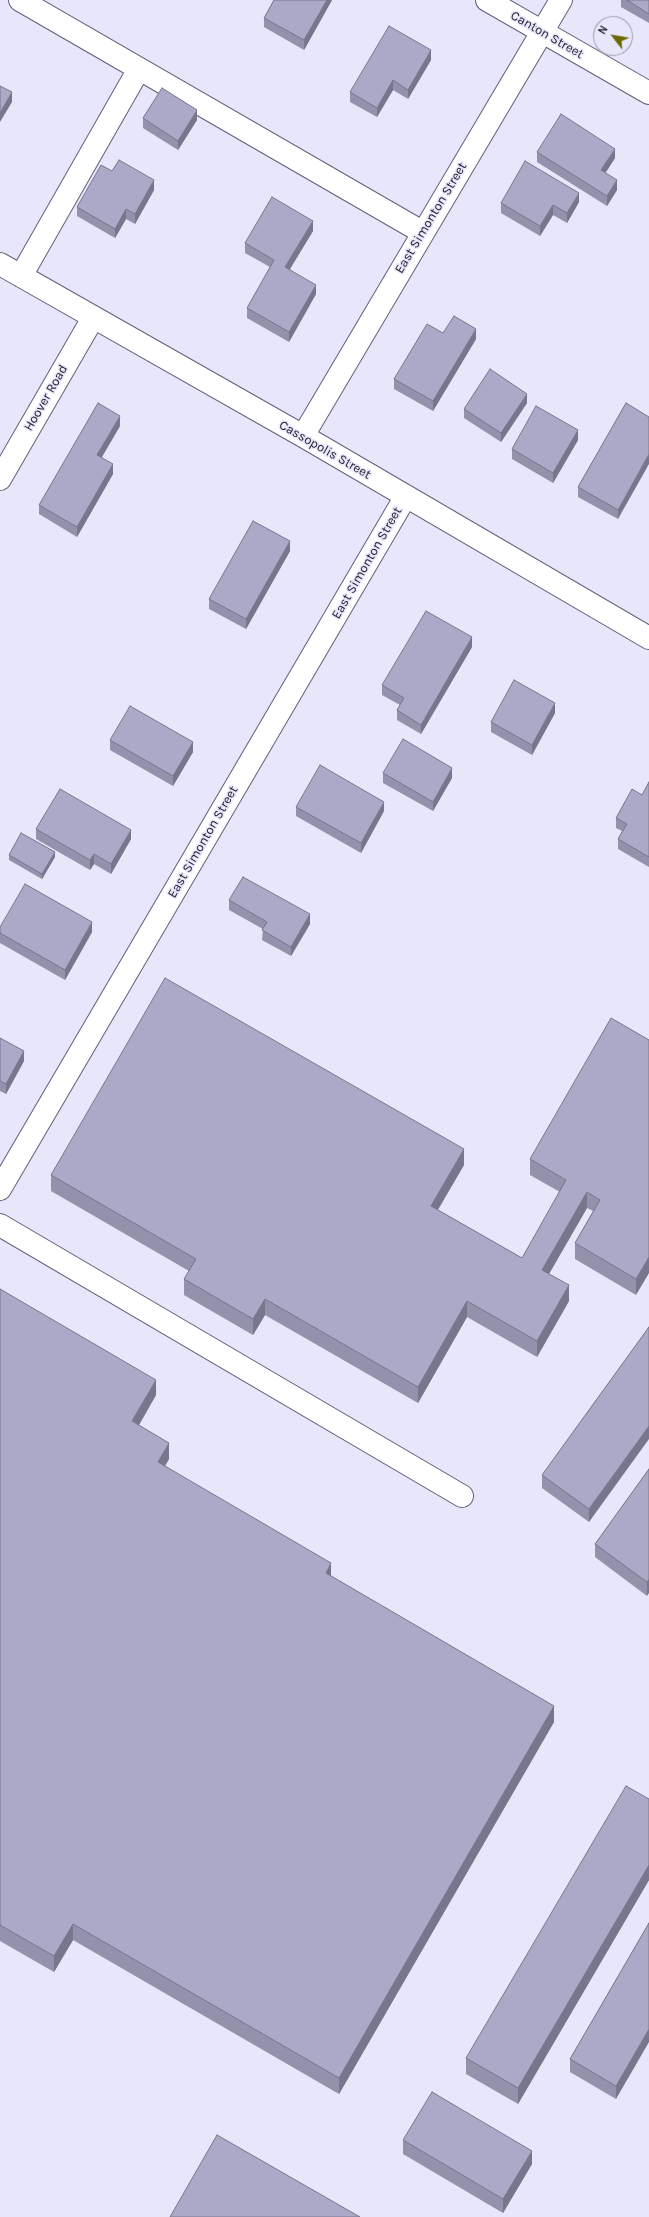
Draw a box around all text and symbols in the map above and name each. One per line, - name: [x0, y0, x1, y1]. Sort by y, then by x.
- street label: Canton Street: [508, 8, 586, 62]
- north arrow: [593, 16, 633, 56]
- text: N: [596, 23, 611, 37]
- street label: East Simonton Street: [392, 160, 470, 276]
- street label: Hoover Road: [21, 362, 71, 434]
- street label: Cassopolis Street: [276, 417, 374, 483]
- street label: East Simonton Street: [329, 504, 405, 622]
- street label: East Simonton Street: [165, 783, 241, 901]

